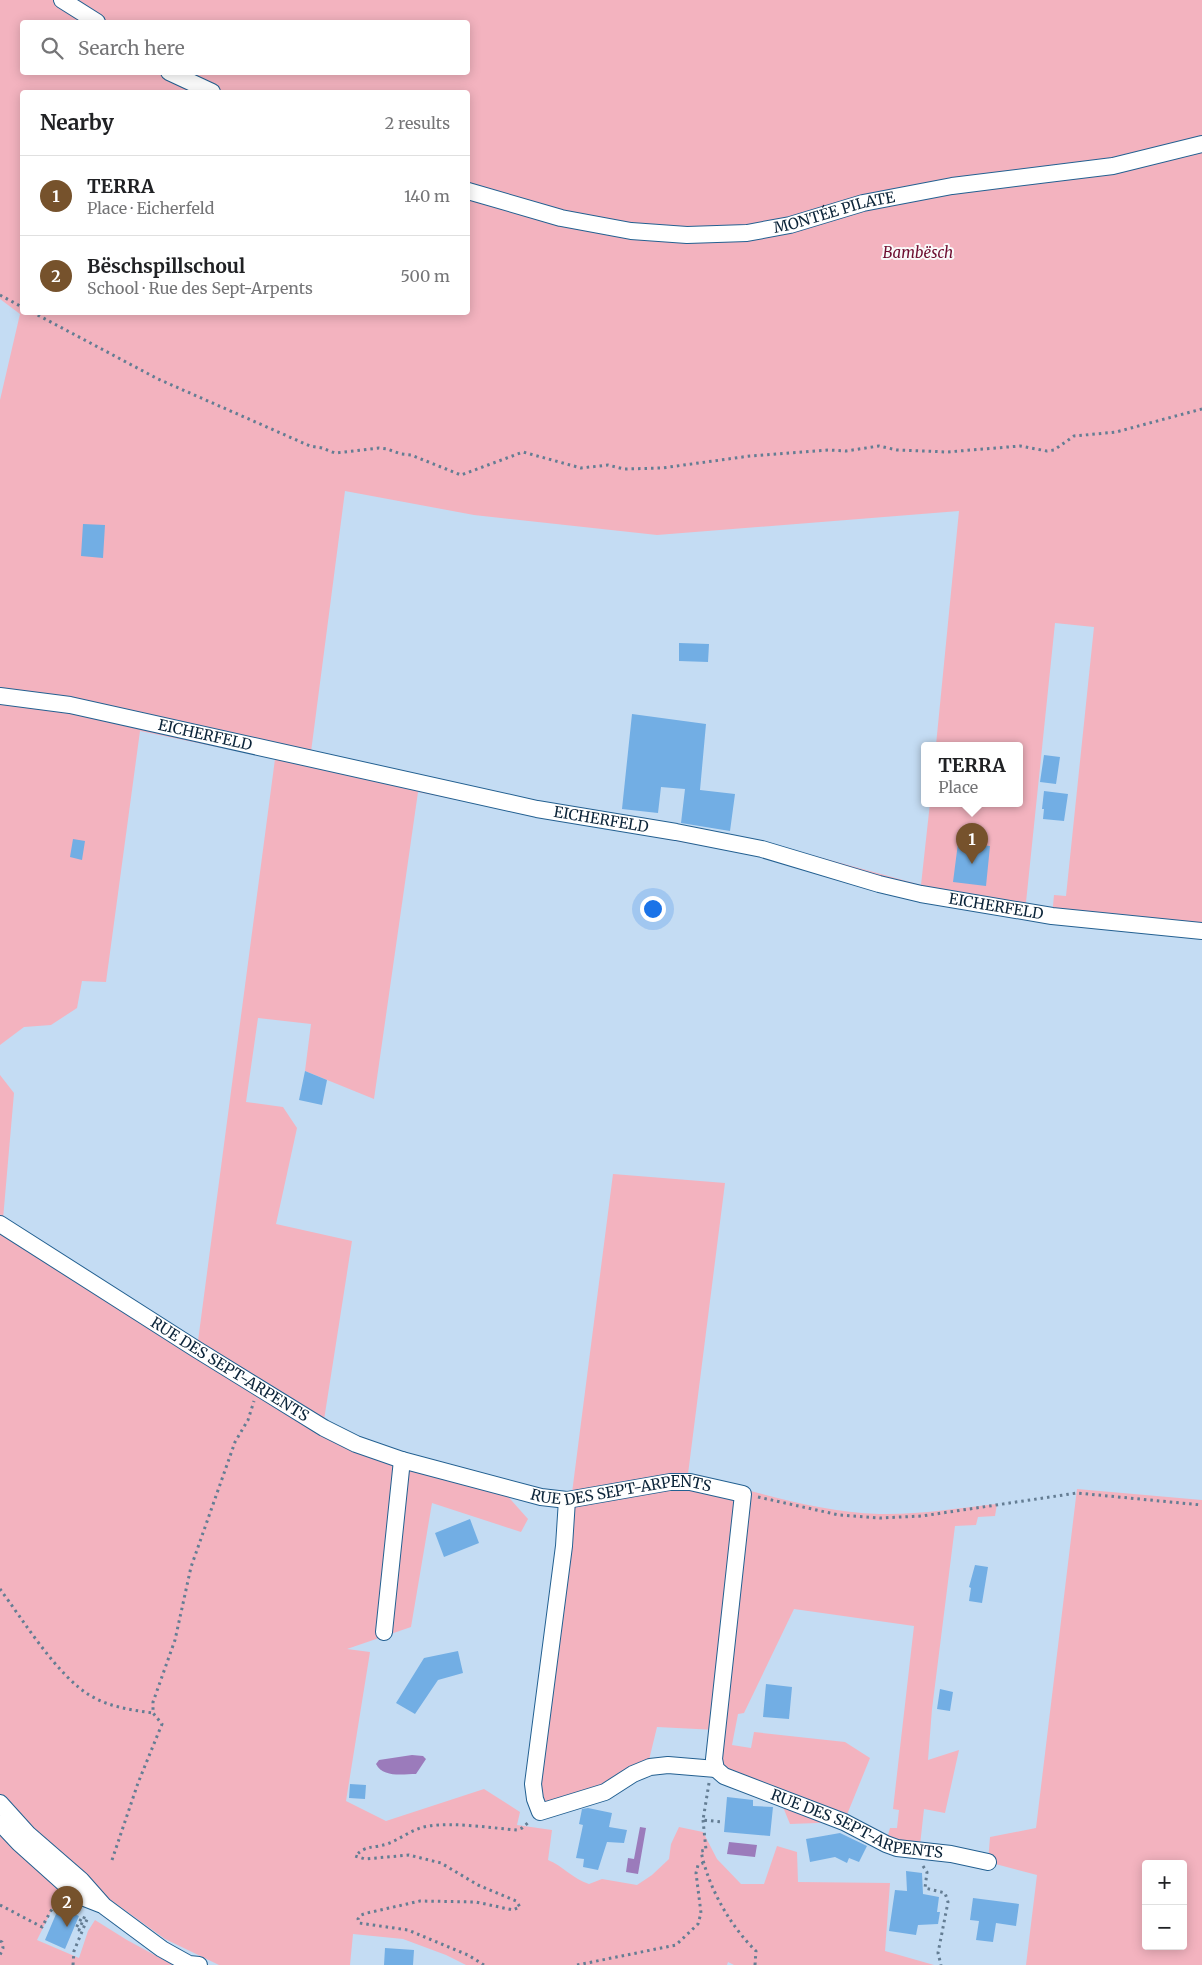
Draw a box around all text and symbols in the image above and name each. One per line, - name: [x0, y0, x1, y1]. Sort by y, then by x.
- search box: [20, 20, 470, 75]
- icon: search: [38, 34, 66, 62]
- text: Search here: [78, 36, 185, 60]
- text: Nearby: [40, 109, 114, 136]
- text: 2 results: [385, 113, 450, 133]
- text: TERRA: [87, 174, 155, 198]
- text: 1: [52, 186, 60, 206]
- text: 140 m: [404, 186, 450, 206]
- street label: MONTÉE PILATE: [772, 187, 897, 237]
- text: Place · Eicherfeld: [87, 198, 214, 218]
- park label: Bambësch: [883, 243, 953, 262]
- text: Bëschspillschoul: [87, 254, 245, 278]
- text: 2: [51, 266, 61, 286]
- text: 500 m: [400, 266, 450, 286]
- text: School · Rue des Sept-Arpents: [87, 278, 313, 298]
- street label: EICHERFELD: [156, 715, 254, 754]
- popup: [921, 742, 1023, 807]
- text: TERRA: [938, 753, 1006, 777]
- text: Place: [938, 777, 978, 797]
- street label: EICHERFELD: [552, 802, 650, 836]
- pin: 1: [956, 823, 988, 864]
- street label: EICHERFELD: [947, 889, 1045, 923]
- your location: [640, 896, 666, 922]
- street label: RUE DES SEPT-ARPENTS: [147, 1313, 313, 1426]
- street label: RUE DES SEPT-ARPENTS: [528, 1472, 713, 1509]
- street label: RUE DES SEPT-ARPENTS: [768, 1785, 944, 1862]
- map controls: [1142, 1860, 1187, 1950]
- button: +: [1142, 1860, 1187, 1905]
- pin: 2: [51, 1886, 83, 1927]
- button: −: [1142, 1905, 1187, 1950]

